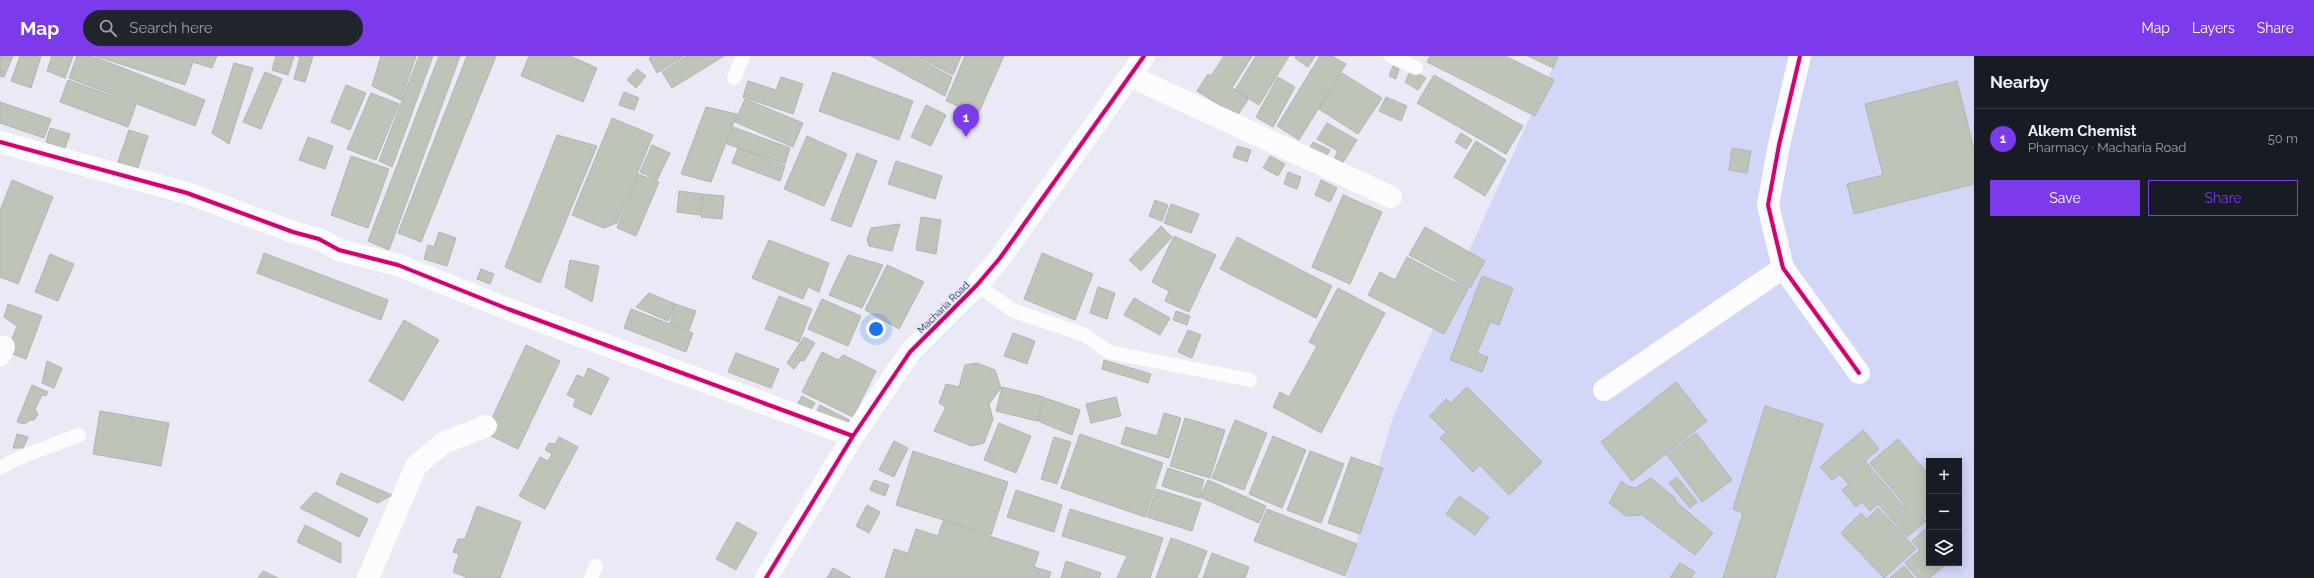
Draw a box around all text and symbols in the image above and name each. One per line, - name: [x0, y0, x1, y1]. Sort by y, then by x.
- search box: [83, 10, 363, 46]
- text: Map: [20, 17, 59, 39]
- icon: search: [97, 17, 119, 39]
- text: Search here: [129, 19, 213, 37]
- text: Map: [2142, 20, 2170, 36]
- text: Layers: [2192, 20, 2235, 36]
- text: Share: [2257, 20, 2294, 36]
- text: Nearby: [1990, 72, 2049, 92]
- pin: 1: [953, 104, 979, 137]
- text: Alkem Chemist: [2028, 122, 2137, 140]
- text: 1: [2000, 131, 2006, 146]
- text: 50 m: [2268, 131, 2298, 146]
- text: Pharmacy · Macharia Road: [2028, 140, 2186, 155]
- button: Save: [1990, 180, 2140, 216]
- button: Share: [2148, 180, 2298, 216]
- street label: Macharia Road: [915, 279, 972, 336]
- your location: [866, 319, 886, 339]
- map controls: [1926, 458, 1962, 566]
- button: +: [1926, 458, 1962, 494]
- button: −: [1926, 494, 1962, 530]
- button: layers: [1926, 530, 1962, 566]

